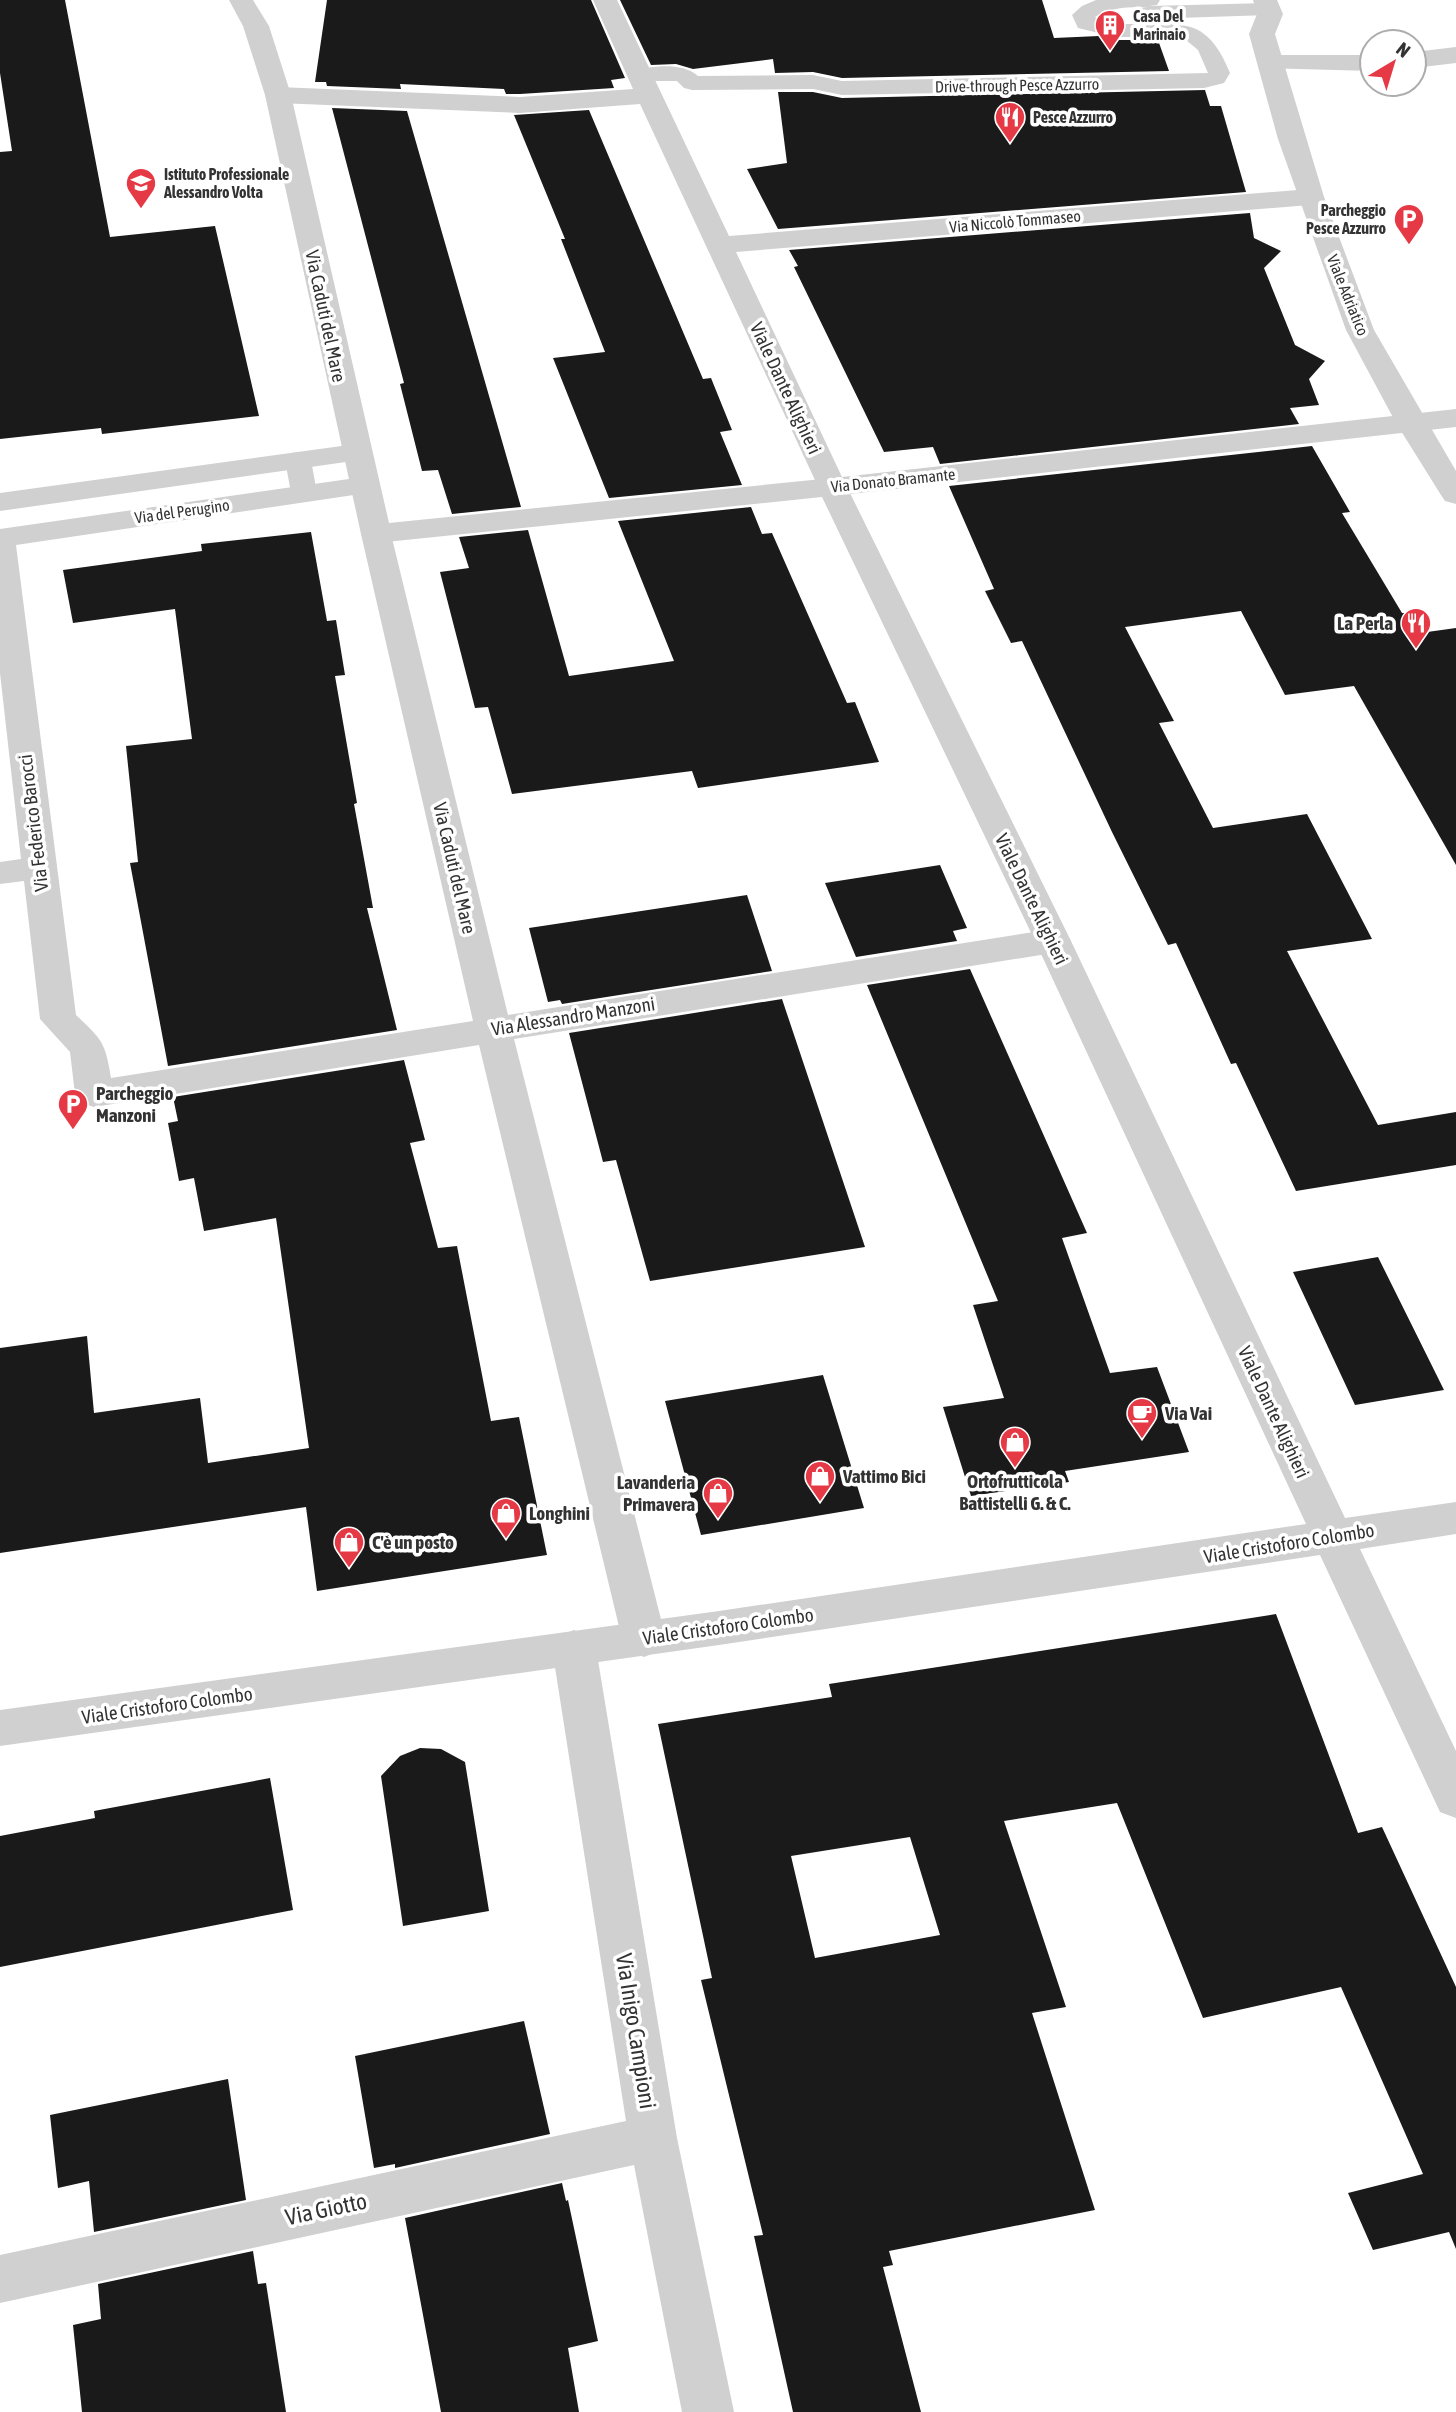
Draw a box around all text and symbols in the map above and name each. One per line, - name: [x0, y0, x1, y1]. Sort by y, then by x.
- place label: Casa Del Marinaio: [1133, 7, 1186, 43]
- building icon: Casa Del Marinaio: [1093, 8, 1127, 52]
- north arrow: [1358, 28, 1428, 98]
- text: N: [1392, 37, 1415, 62]
- street label: Drive-through Pesce Azzurro: [935, 75, 1099, 96]
- restaurant icon: Pesce Azzurro: [993, 100, 1027, 144]
- place label: Pesce Azzurro: [1033, 108, 1113, 126]
- place label: Istituto Professionale Alessandro Volta: [163, 165, 289, 201]
- school or university icon: Istituto Professionale Alessandro Volta: [124, 166, 158, 210]
- place label: Parcheggio Pesce Azzurro: [1306, 201, 1386, 237]
- parking icon: Parcheggio Pesce Azzurro: [1392, 202, 1426, 246]
- street label: Via Niccolò Tommaseo: [949, 206, 1081, 236]
- street label: Via Caduti del Mare: [301, 248, 351, 384]
- street label: Viale Adriatico: [1324, 252, 1372, 338]
- street label: Viale Dante Alighieri: [746, 319, 826, 457]
- street label: Via Donato Bramante: [830, 465, 956, 495]
- street label: Via del Perugino: [133, 495, 231, 528]
- restaurant icon: La Perla: [1399, 606, 1433, 650]
- place label: La Perla: [1337, 612, 1393, 634]
- street label: Via Federico Barocci: [14, 753, 52, 893]
- street label: Via Caduti del Mare: [429, 800, 481, 936]
- street label: Viale Dante Alighieri: [991, 830, 1073, 968]
- street label: Via Alessandro Manzoni: [490, 992, 656, 1040]
- place label: Parcheggio Manzoni: [96, 1082, 174, 1126]
- parking icon: Parcheggio Manzoni: [56, 1087, 90, 1131]
- street label: Viale Dante Alighieri: [1234, 1343, 1314, 1481]
- cafe icon: Via Vai: [1125, 1396, 1159, 1440]
- place label: Via Vai: [1164, 1402, 1212, 1424]
- shop icon: Ortofrutticola Battistelli G. & C.: [998, 1425, 1032, 1469]
- shop icon: Vattimo Bici: [803, 1459, 837, 1503]
- place label: Vattimo Bici: [842, 1465, 926, 1487]
- place label: Ortofrutticola Battistelli G. & C.: [959, 1470, 1071, 1514]
- place label: Lavanderia Primavera: [617, 1471, 695, 1515]
- shop icon: Lavanderia Primavera: [701, 1476, 735, 1520]
- shop icon: Longhini: [489, 1496, 523, 1540]
- place label: Longhini: [529, 1502, 590, 1524]
- street label: Viale Cristoforo Colombo: [1202, 1519, 1376, 1567]
- shop icon: C'è un posto: [332, 1525, 366, 1569]
- place label: C'è un posto: [372, 1531, 454, 1553]
- street label: Viale Cristoforo Colombo: [641, 1603, 815, 1649]
- street label: Viale Cristoforo Colombo: [80, 1682, 254, 1728]
- street label: Via Inigo Campioni: [611, 1951, 661, 2111]
- street label: Via Giotto: [283, 2188, 369, 2230]

